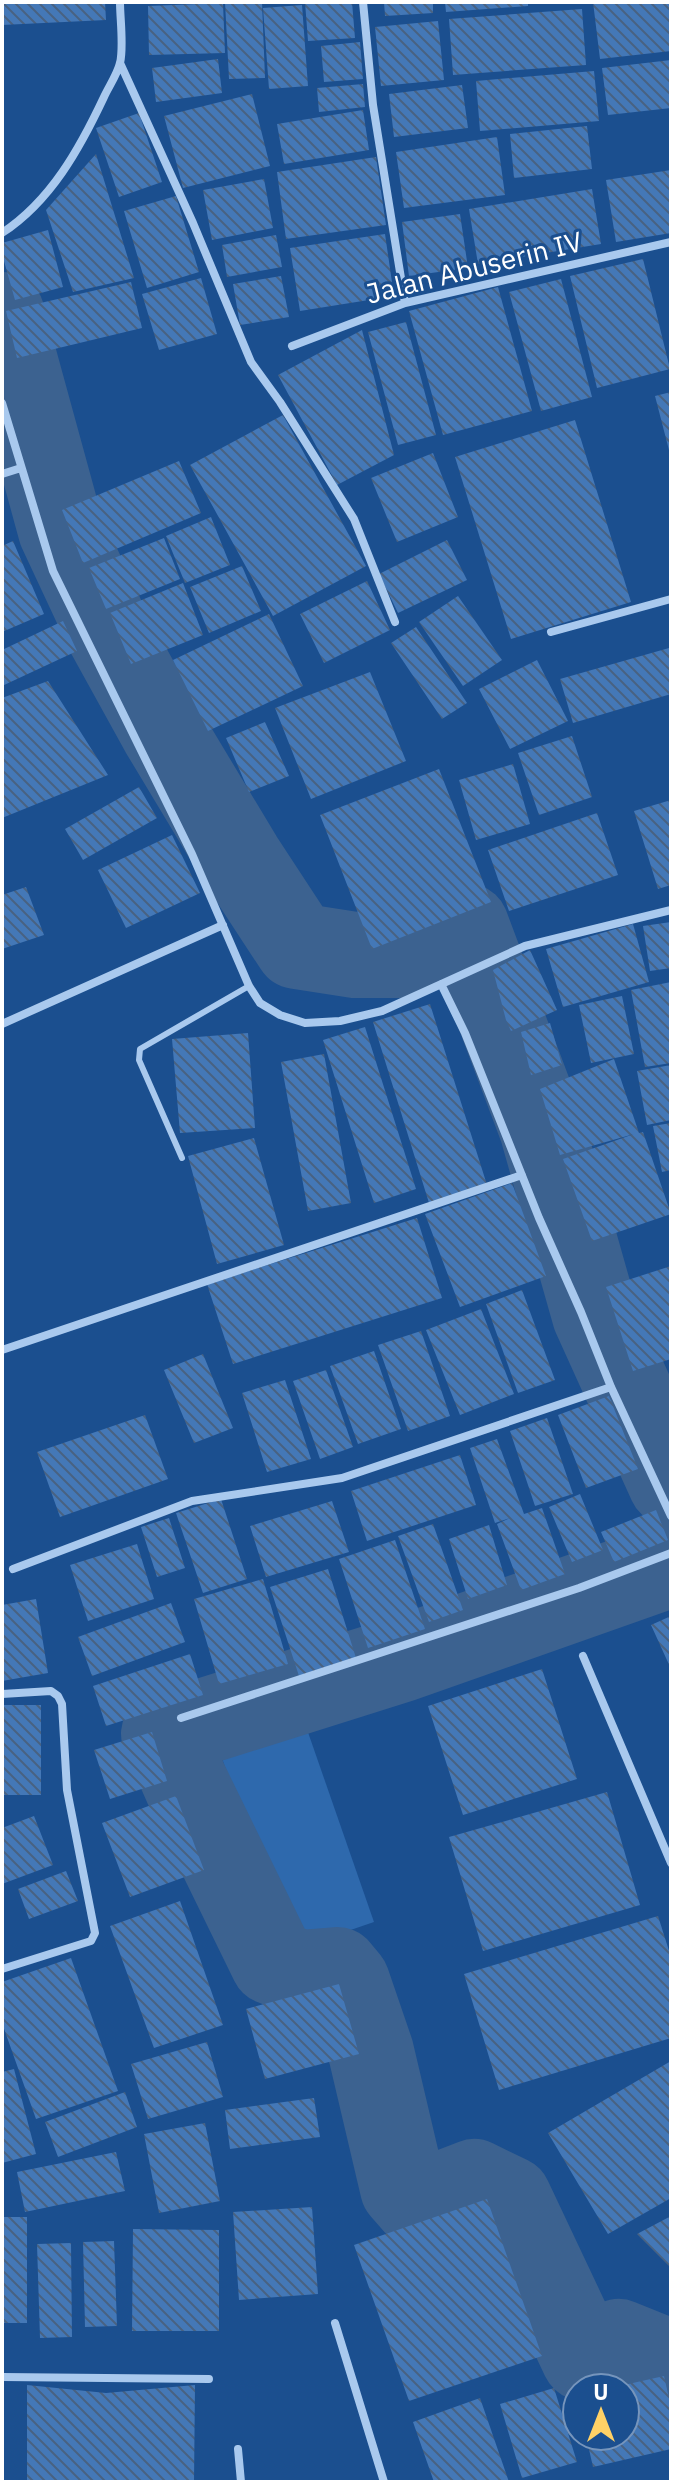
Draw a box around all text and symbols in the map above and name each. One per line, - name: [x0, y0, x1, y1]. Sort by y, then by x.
- street label: Jalan Abuserin IV: [362, 222, 586, 312]
- north arrow: [561, 2372, 641, 2452]
- text: U: [593, 2377, 609, 2406]

